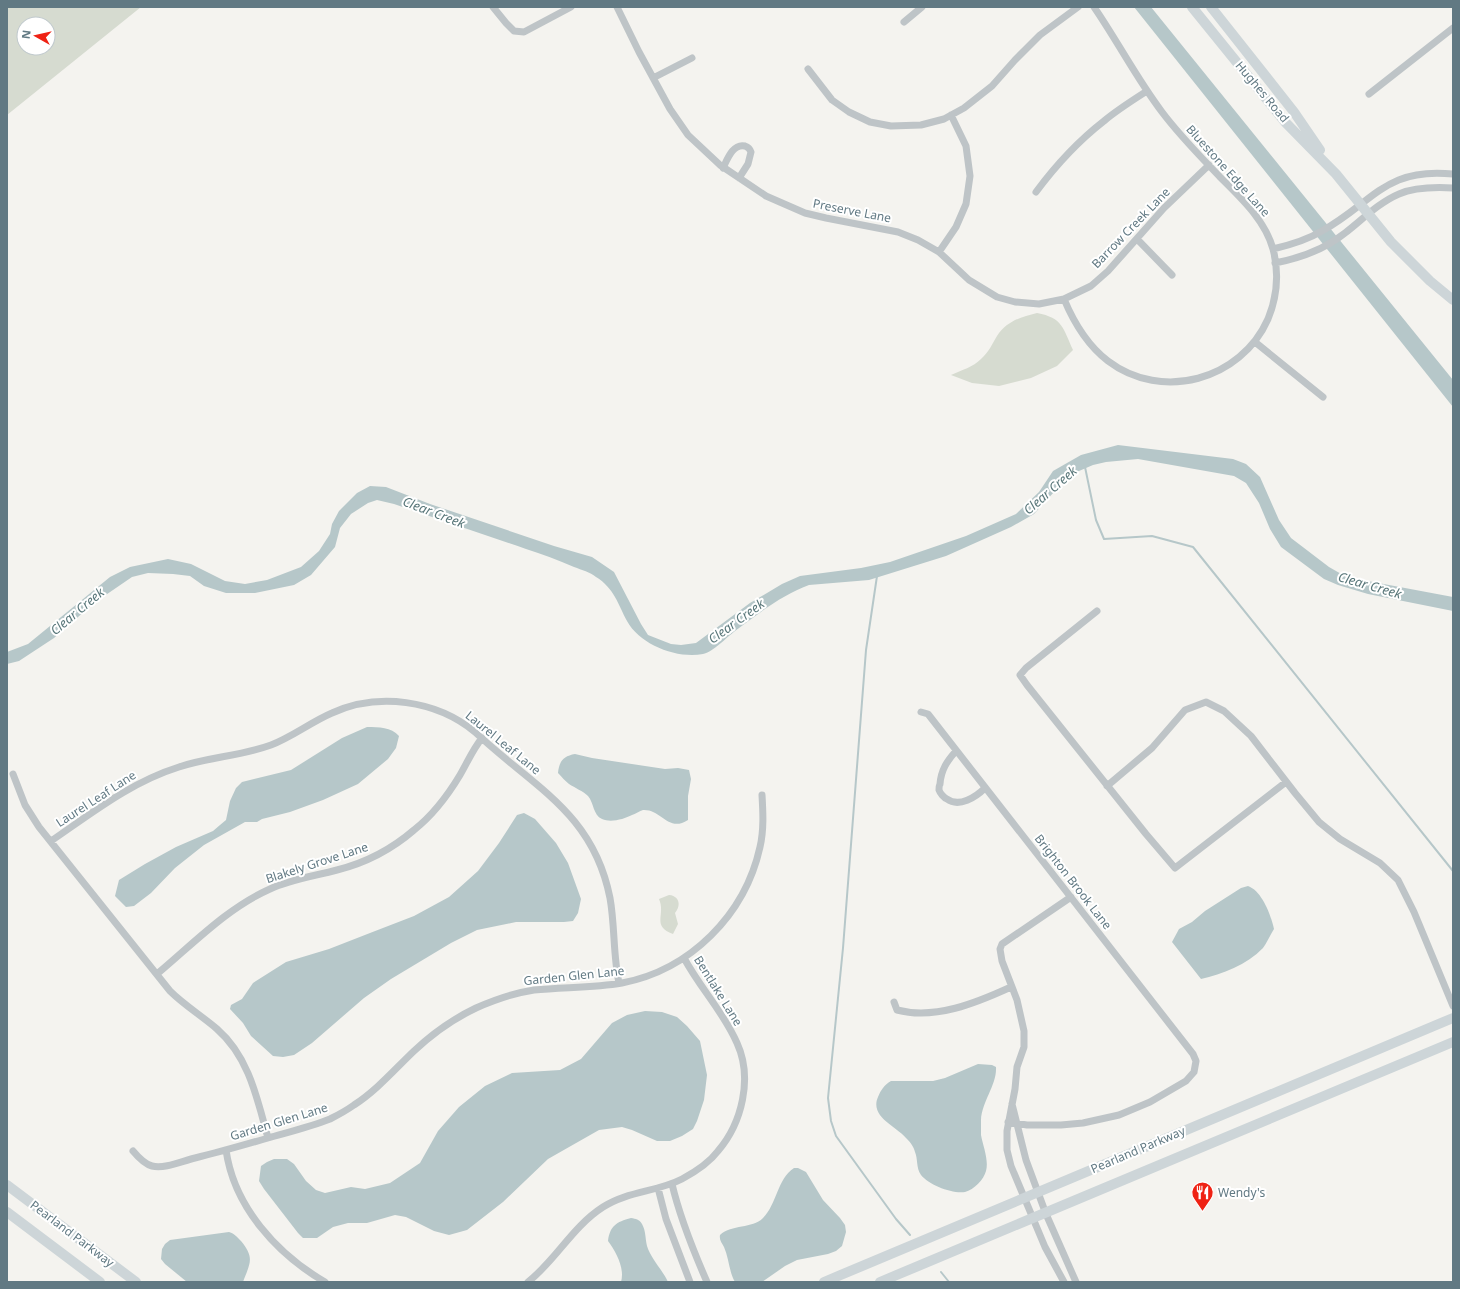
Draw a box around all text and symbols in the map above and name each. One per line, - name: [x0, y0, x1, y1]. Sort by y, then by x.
- north arrow: [16, 16, 56, 56]
- text: N: [18, 29, 34, 40]
- street label: Hughes Road: [1232, 57, 1293, 126]
- street label: Bluestone Edge Lane: [1182, 121, 1274, 220]
- street label: Barrow Creek Lane: [1088, 183, 1174, 272]
- street label: Preserve Lane: [811, 195, 893, 226]
- water label: Clear Creek: [1019, 461, 1081, 518]
- water label: Clear Creek: [400, 492, 468, 532]
- water label: Clear Creek: [1336, 567, 1404, 603]
- water label: Clear Creek: [46, 583, 108, 639]
- water label: Clear Creek: [704, 594, 768, 647]
- street label: Laurel Leaf Lane: [462, 707, 545, 778]
- street label: Laurel Leaf Lane: [52, 766, 139, 831]
- street label: Brighton Brook Lane: [1031, 831, 1116, 933]
- street label: Blakely Grove Lane: [263, 838, 370, 887]
- street label: Bentlake Lane: [690, 952, 747, 1029]
- street label: Garden Glen Lane: [523, 962, 625, 989]
- street label: Garden Glen Lane: [228, 1099, 330, 1144]
- street label: Pearland Parkway: [1088, 1122, 1188, 1177]
- restaurant icon: Wendy's: [1189, 1180, 1215, 1213]
- place label: Wendy's: [1218, 1184, 1265, 1201]
- street label: Pearland Parkway: [27, 1196, 118, 1271]

